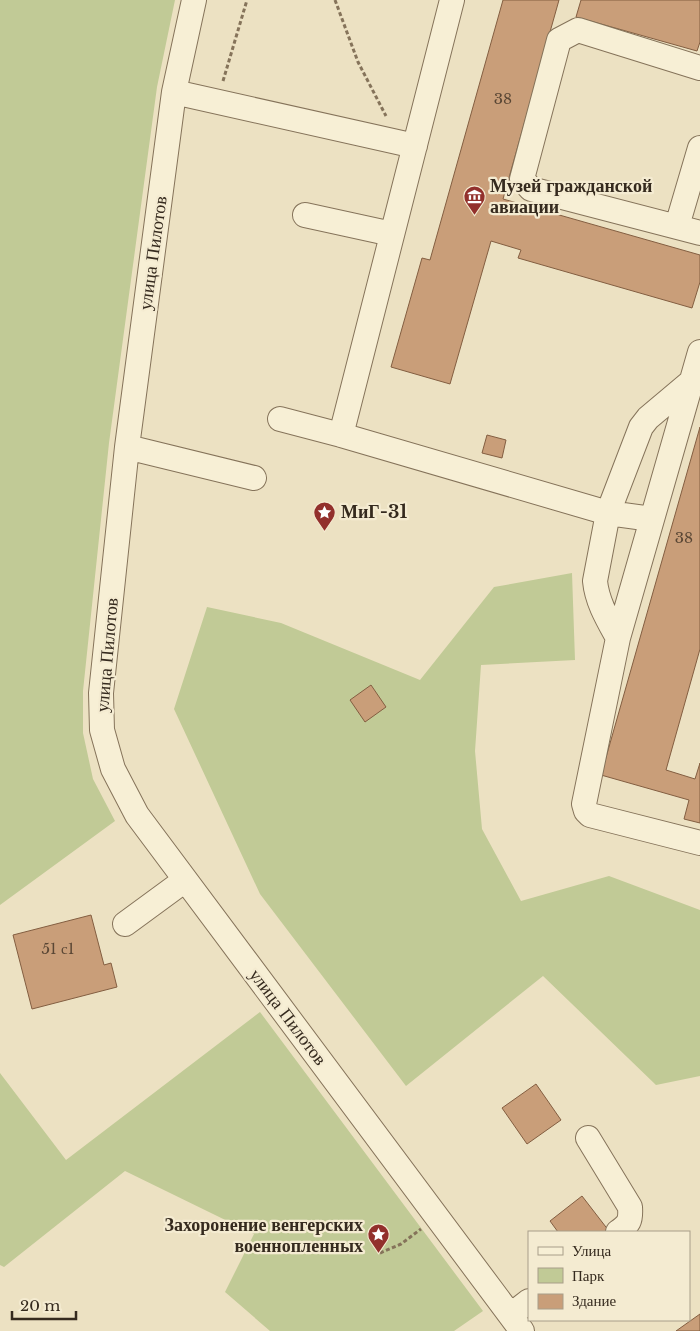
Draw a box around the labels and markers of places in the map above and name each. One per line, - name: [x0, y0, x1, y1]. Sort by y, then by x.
- place label: Музей гражданской авиации: [490, 175, 652, 218]
- museum icon: Музей гражданской авиации: [462, 184, 486, 215]
- place icon: МиГ-31: [313, 500, 337, 531]
- place label: МиГ-31: [341, 501, 408, 523]
- place label: Захоронение венгерских военнопленных: [165, 1214, 363, 1257]
- place icon: Захоронение венгерских военнопленных: [367, 1223, 391, 1254]

